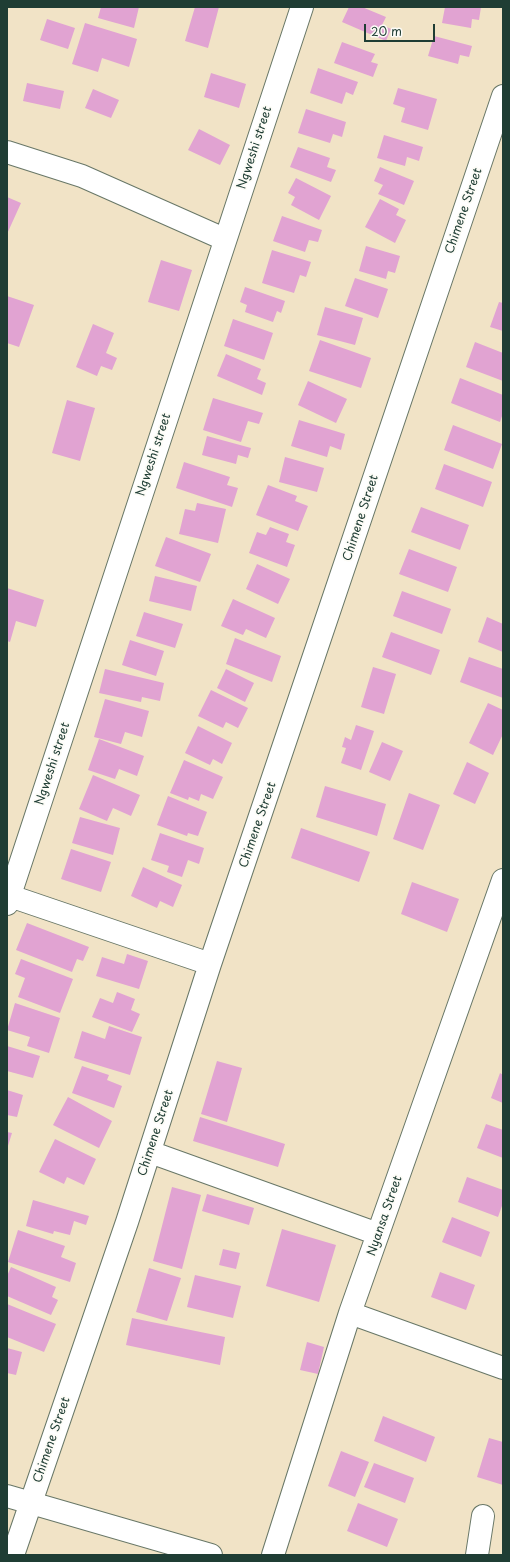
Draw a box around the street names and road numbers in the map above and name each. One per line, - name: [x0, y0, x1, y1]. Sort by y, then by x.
- street label: Ngweshi street: [235, 105, 275, 191]
- street label: Chimene Street: [443, 166, 485, 256]
- street label: Ngweshi street: [134, 412, 174, 498]
- street label: Chimene Street: [340, 473, 382, 563]
- street label: Ngweshi street: [33, 721, 73, 807]
- street label: Chimene Street: [237, 780, 279, 870]
- street label: Chimene Street: [135, 1088, 177, 1178]
- street label: Nyansa Street: [364, 1174, 406, 1258]
- street label: Chimene Street: [31, 1395, 73, 1485]

